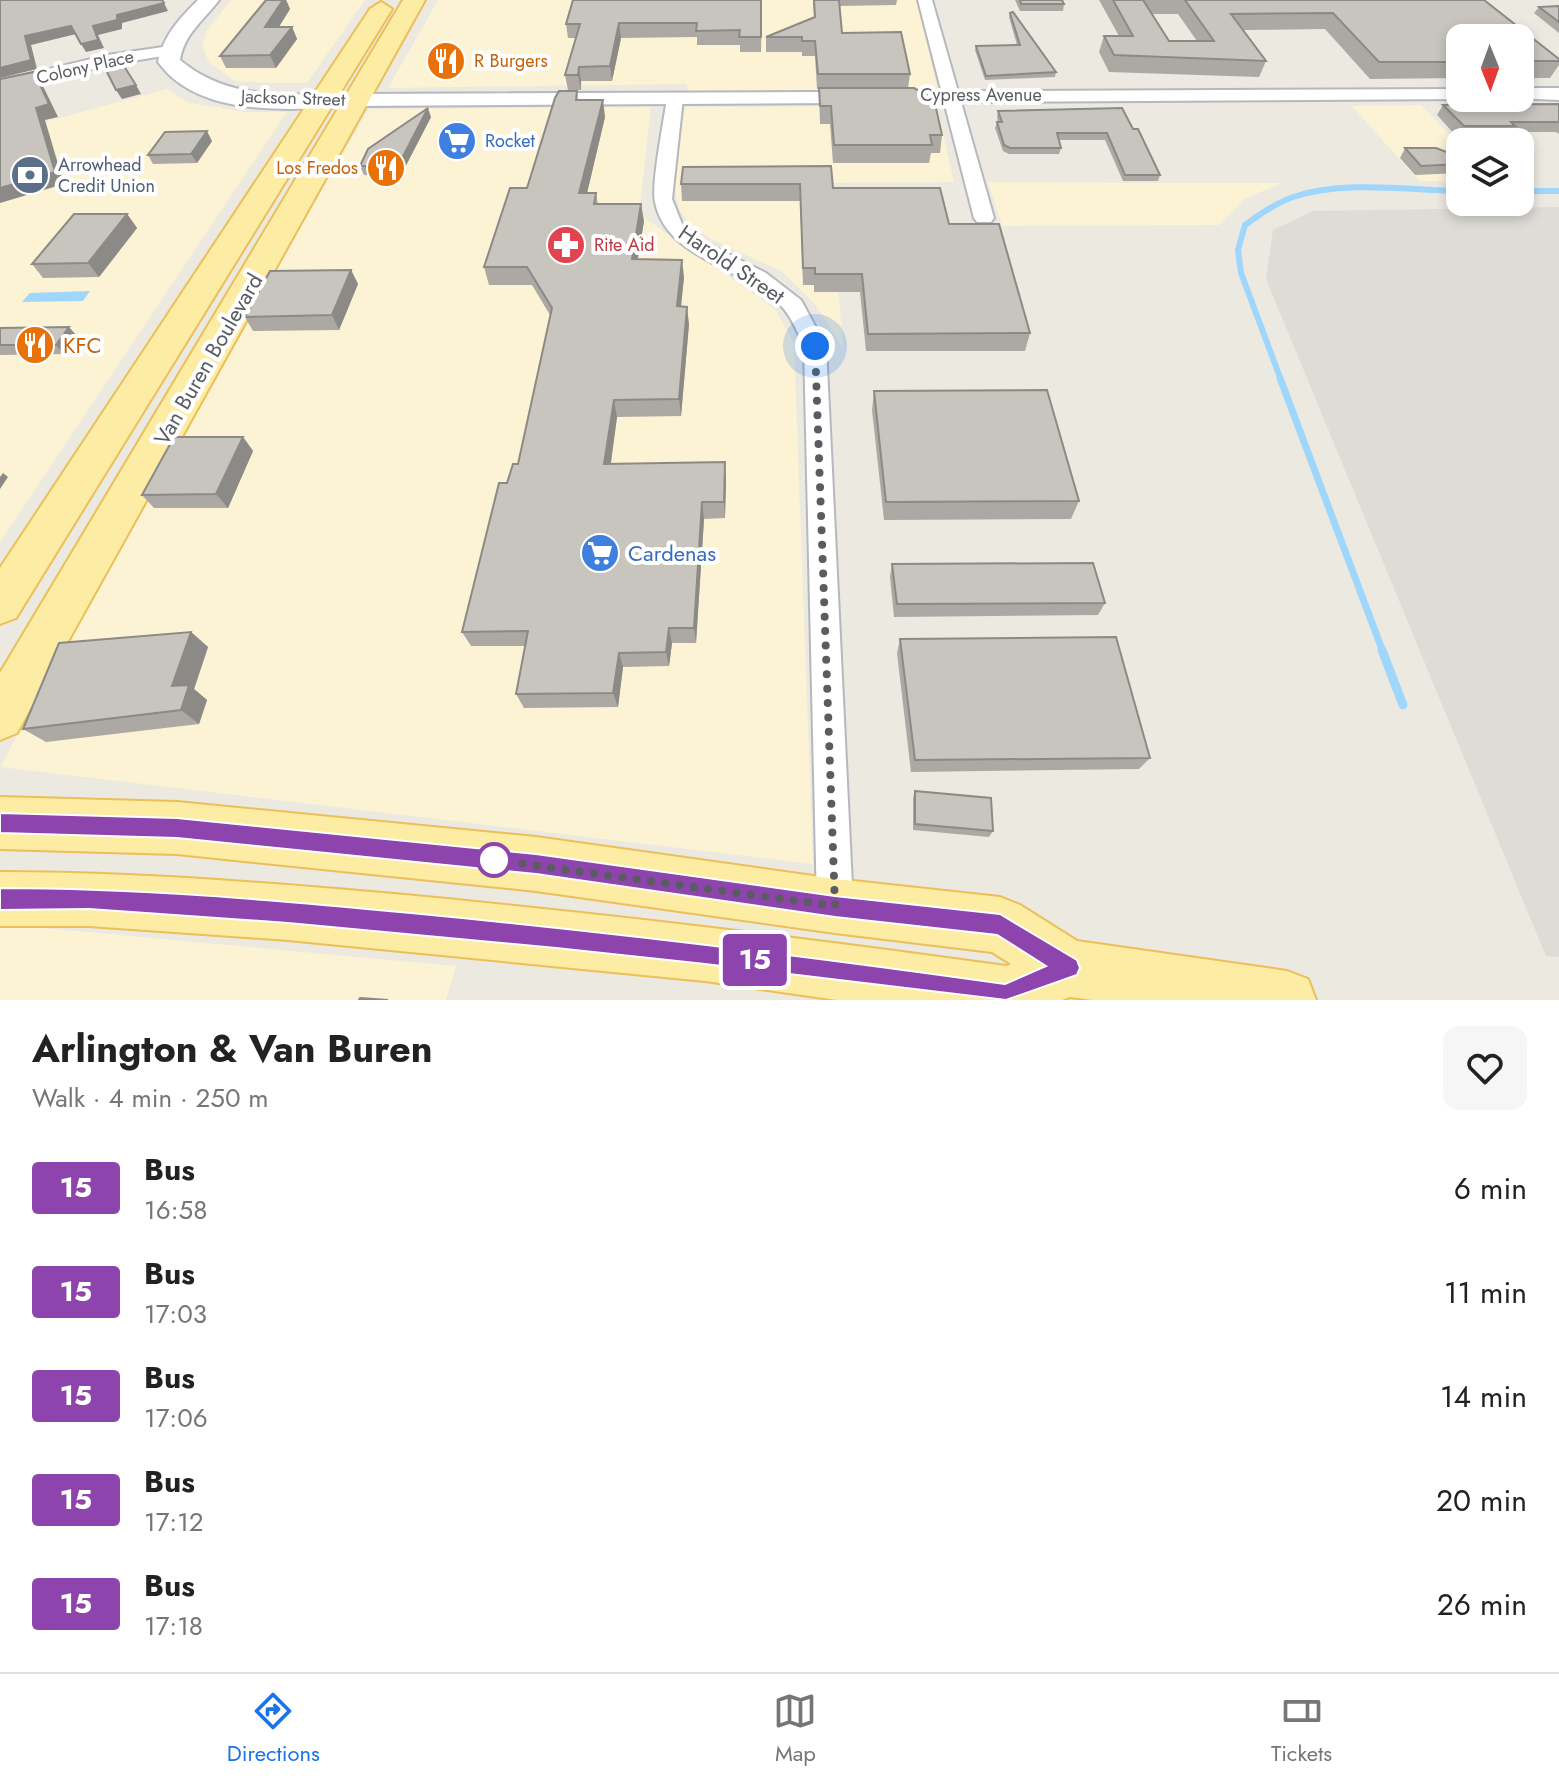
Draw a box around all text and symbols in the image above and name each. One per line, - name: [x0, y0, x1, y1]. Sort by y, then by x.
- north arrow: [1446, 24, 1534, 112]
- map controls: [1446, 24, 1534, 216]
- restaurant icon: R Burgers: [425, 40, 467, 82]
- street label: Colony Place: [34, 43, 136, 91]
- place label: R Burgers: [474, 48, 548, 74]
- street label: Cypress Avenue: [920, 82, 1042, 108]
- street label: Jackson Street: [238, 83, 346, 113]
- supermarket icon: Rocket: [436, 120, 478, 162]
- place label: Rocket: [485, 128, 535, 154]
- button: layers: [1446, 128, 1534, 216]
- restaurant icon: Los Fredos: [365, 147, 407, 189]
- place label: Arrowhead Credit Union: [58, 152, 155, 199]
- bank icon: Arrowhead Credit Union: [9, 154, 51, 196]
- place label: Los Fredos: [276, 155, 358, 181]
- street label: Harold Street: [672, 217, 792, 312]
- pharmacy icon: Rite Aid: [545, 224, 587, 266]
- place label: Rite Aid: [594, 232, 655, 258]
- street label: Van Buren Boulevard: [146, 267, 270, 451]
- restaurant icon: KFC: [14, 324, 56, 366]
- your location: [795, 326, 835, 366]
- place label: KFC: [63, 329, 102, 361]
- supermarket icon: Cardenas: [579, 532, 621, 574]
- place label: Cardenas: [628, 537, 716, 569]
- unlabelled marker: [477, 843, 511, 877]
- line badge: 15: [719, 934, 791, 986]
- text: 15: [739, 939, 771, 980]
- text: Arlington & Van Buren: [32, 1021, 433, 1076]
- button: heart: [1443, 1026, 1527, 1110]
- text: Walk · 4 min · 250 m: [32, 1079, 269, 1117]
- text: Bus: [144, 1148, 195, 1191]
- text: 15: [60, 1167, 92, 1208]
- text: 6 min: [1454, 1167, 1527, 1210]
- text: 16:58: [144, 1191, 207, 1229]
- text: Bus: [144, 1252, 195, 1295]
- text: 15: [60, 1271, 92, 1312]
- text: 11 min: [1444, 1271, 1527, 1314]
- text: 17:03: [144, 1295, 207, 1333]
- text: Bus: [144, 1356, 195, 1399]
- text: 15: [60, 1375, 92, 1416]
- text: 14 min: [1440, 1375, 1527, 1418]
- text: 17:06: [144, 1399, 208, 1437]
- text: Bus: [144, 1460, 195, 1503]
- text: 15: [60, 1479, 92, 1520]
- text: 20 min: [1436, 1479, 1527, 1522]
- text: 17:12: [144, 1503, 204, 1541]
- text: Bus: [144, 1564, 195, 1607]
- text: 15: [60, 1583, 92, 1624]
- text: 26 min: [1437, 1583, 1527, 1626]
- text: 17:18: [144, 1607, 203, 1645]
- tab: Directions: [227, 1689, 320, 1769]
- tab: Map: [773, 1689, 817, 1769]
- tab: Tickets: [1271, 1689, 1332, 1769]

